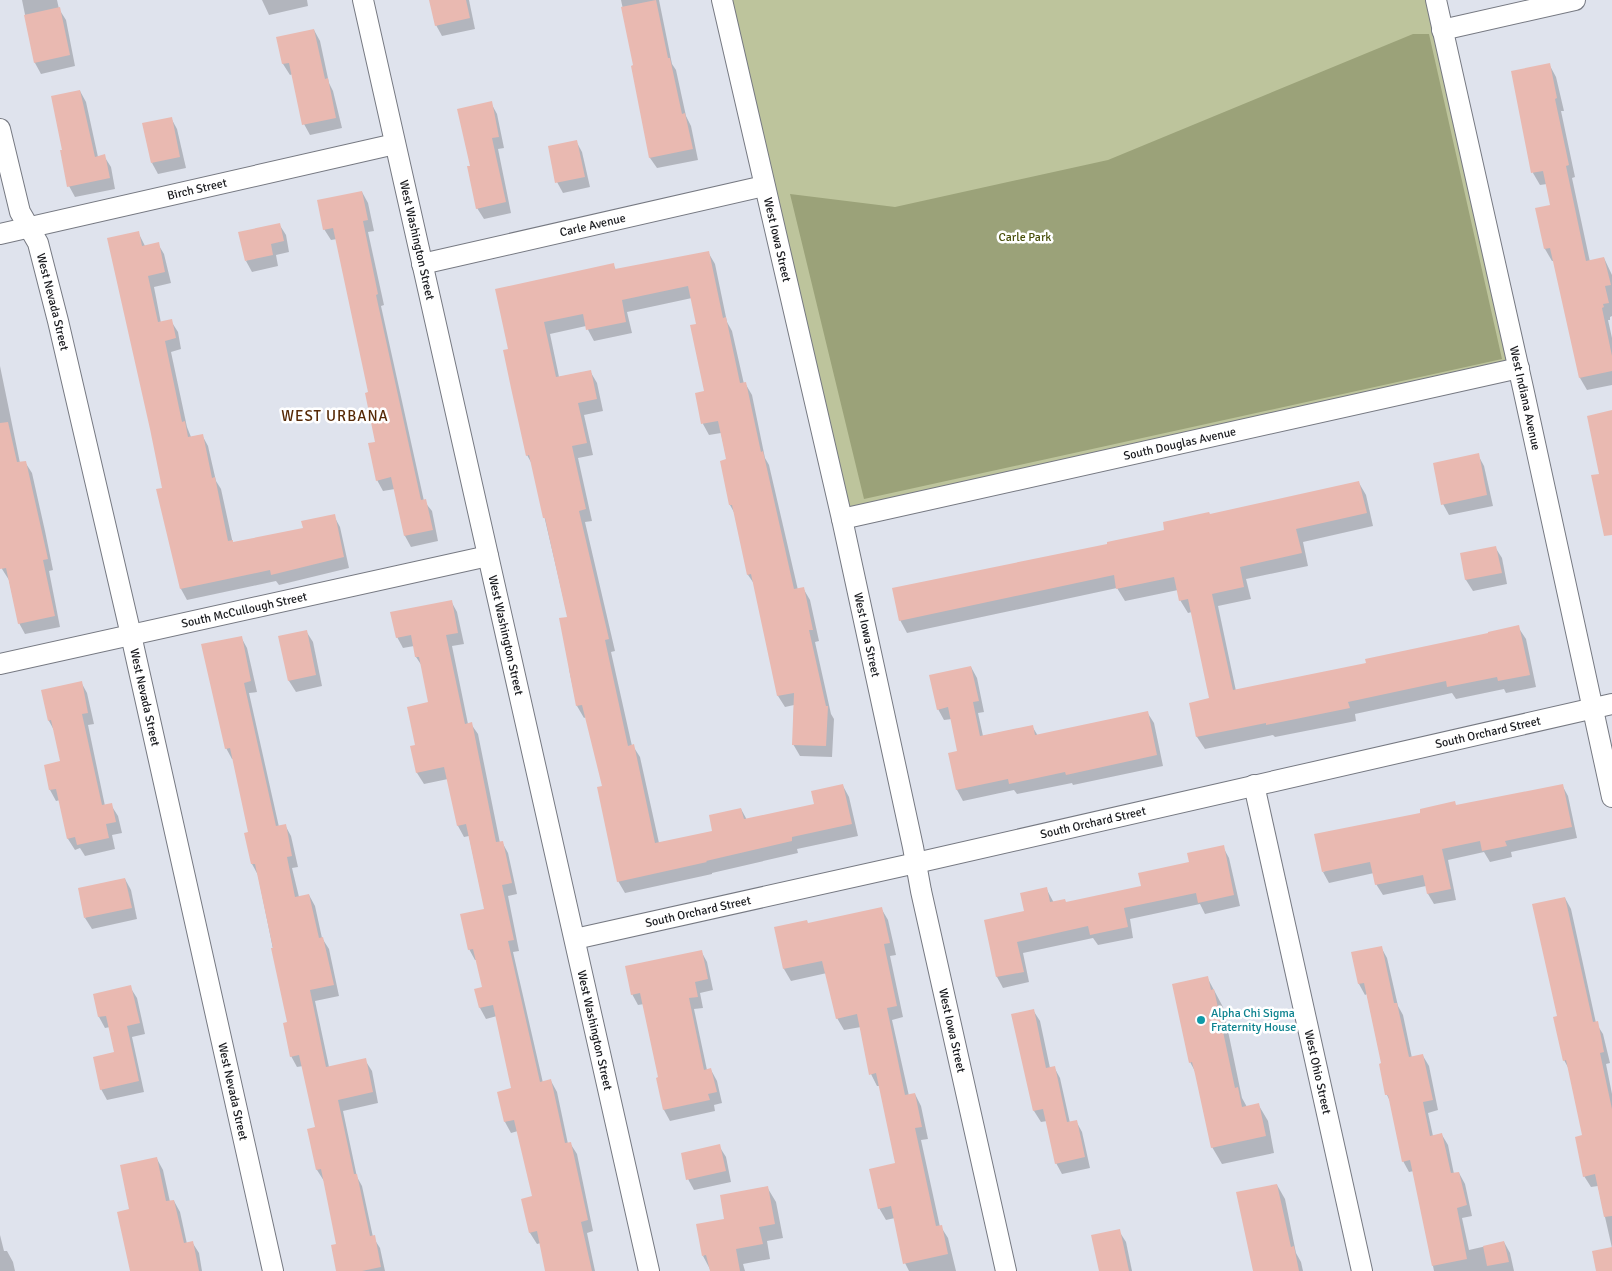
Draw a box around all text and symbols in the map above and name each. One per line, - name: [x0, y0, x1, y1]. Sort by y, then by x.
- street label: Birch Street: [166, 176, 228, 204]
- street label: West Washington Street: [396, 179, 437, 302]
- street label: West Iowa Street: [760, 196, 794, 283]
- street label: Carle Avenue: [558, 211, 627, 240]
- park label: Carle Park: [999, 230, 1051, 245]
- street label: West Nevada Street: [33, 252, 72, 352]
- street label: West Indiana Avenue: [1506, 345, 1543, 452]
- district label: WEST URBANA: [281, 407, 389, 425]
- street label: South Douglas Avenue: [1122, 424, 1238, 464]
- street label: West Washington Street: [485, 574, 526, 697]
- street label: South McCullough Street: [180, 589, 309, 632]
- street label: West Iowa Street: [850, 591, 883, 678]
- street label: West Nevada Street: [126, 647, 163, 748]
- street label: South Orchard Street: [1434, 714, 1542, 752]
- street label: South Orchard Street: [1039, 804, 1147, 842]
- street label: South Orchard Street: [644, 893, 752, 931]
- street label: West Washington Street: [574, 969, 615, 1092]
- street label: West Iowa Street: [935, 987, 968, 1074]
- place label: Alpha Chi Sigma Fraternity House: [1211, 1006, 1296, 1035]
- marker: Alpha Chi Sigma Fraternity House: [1195, 1014, 1207, 1026]
- street label: West Ohio Street: [1301, 1029, 1334, 1116]
- street label: West Nevada Street: [214, 1041, 251, 1142]

